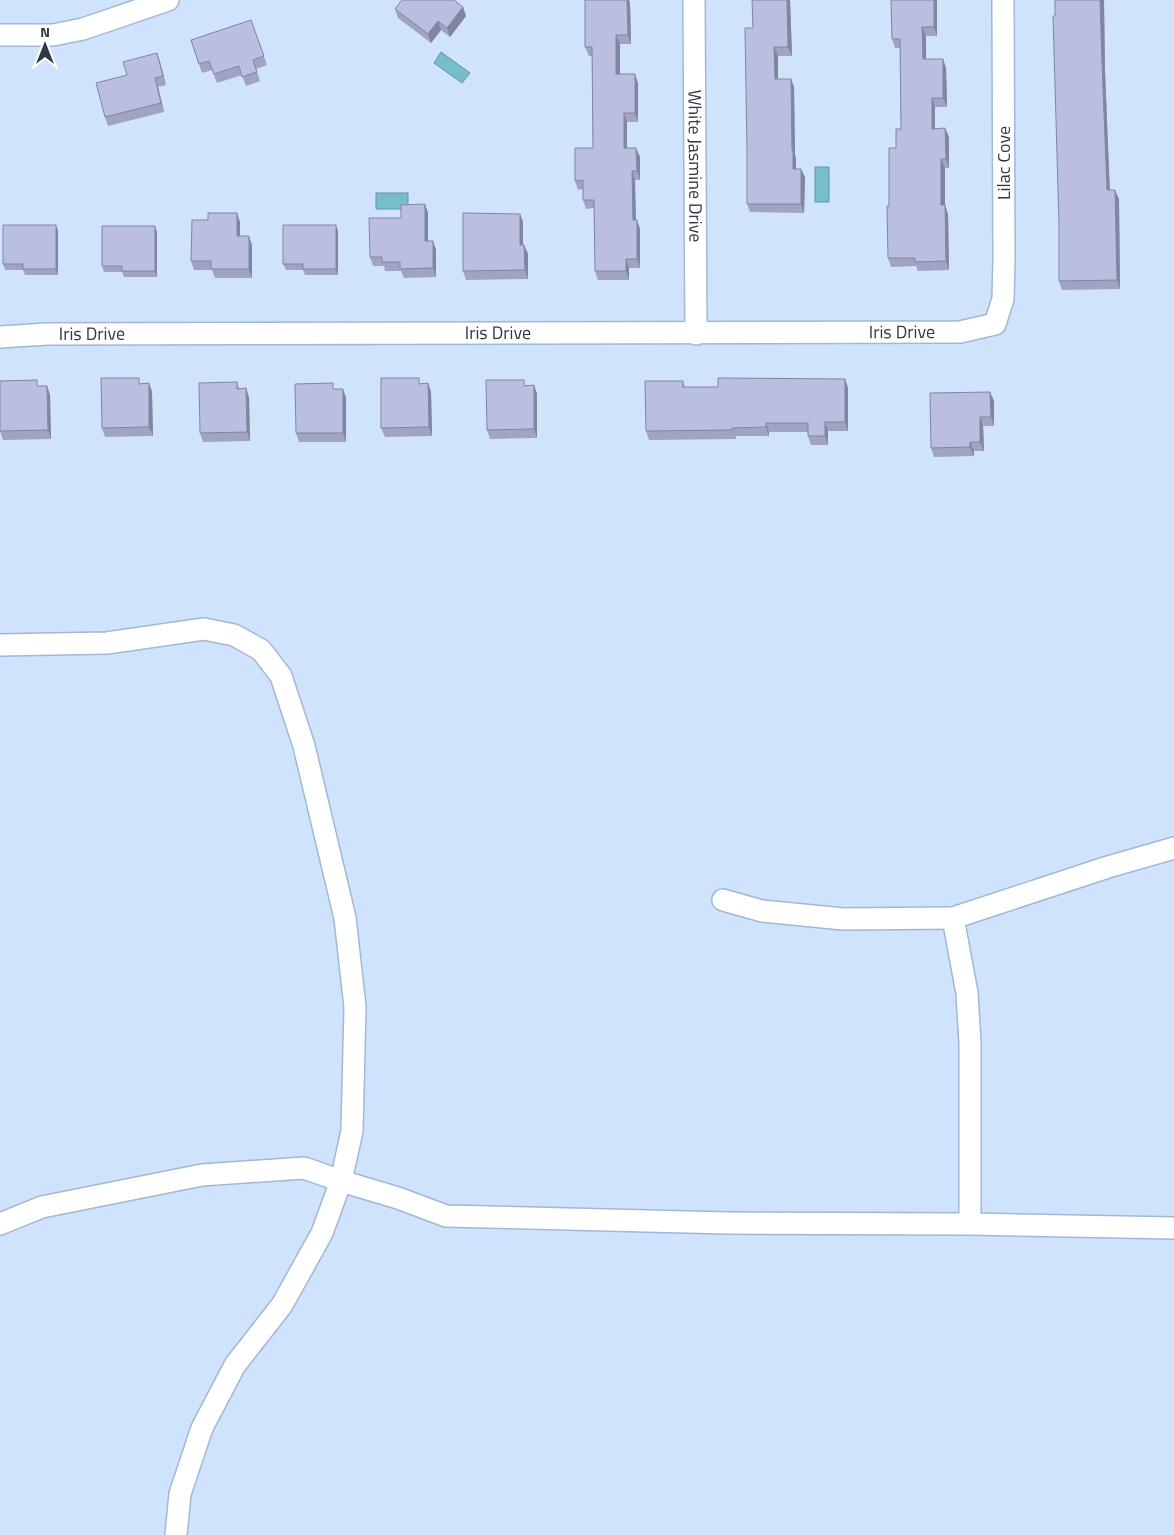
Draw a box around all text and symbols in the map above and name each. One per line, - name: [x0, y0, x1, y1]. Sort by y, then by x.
- north arrow: [20, 20, 70, 70]
- text: N: [40, 21, 50, 42]
- street label: White Jasmine Drive: [682, 90, 709, 242]
- street label: Lilac Cove: [990, 126, 1017, 200]
- street label: Iris Drive: [869, 318, 935, 345]
- street label: Iris Drive: [465, 319, 531, 346]
- street label: Iris Drive: [59, 320, 125, 347]

